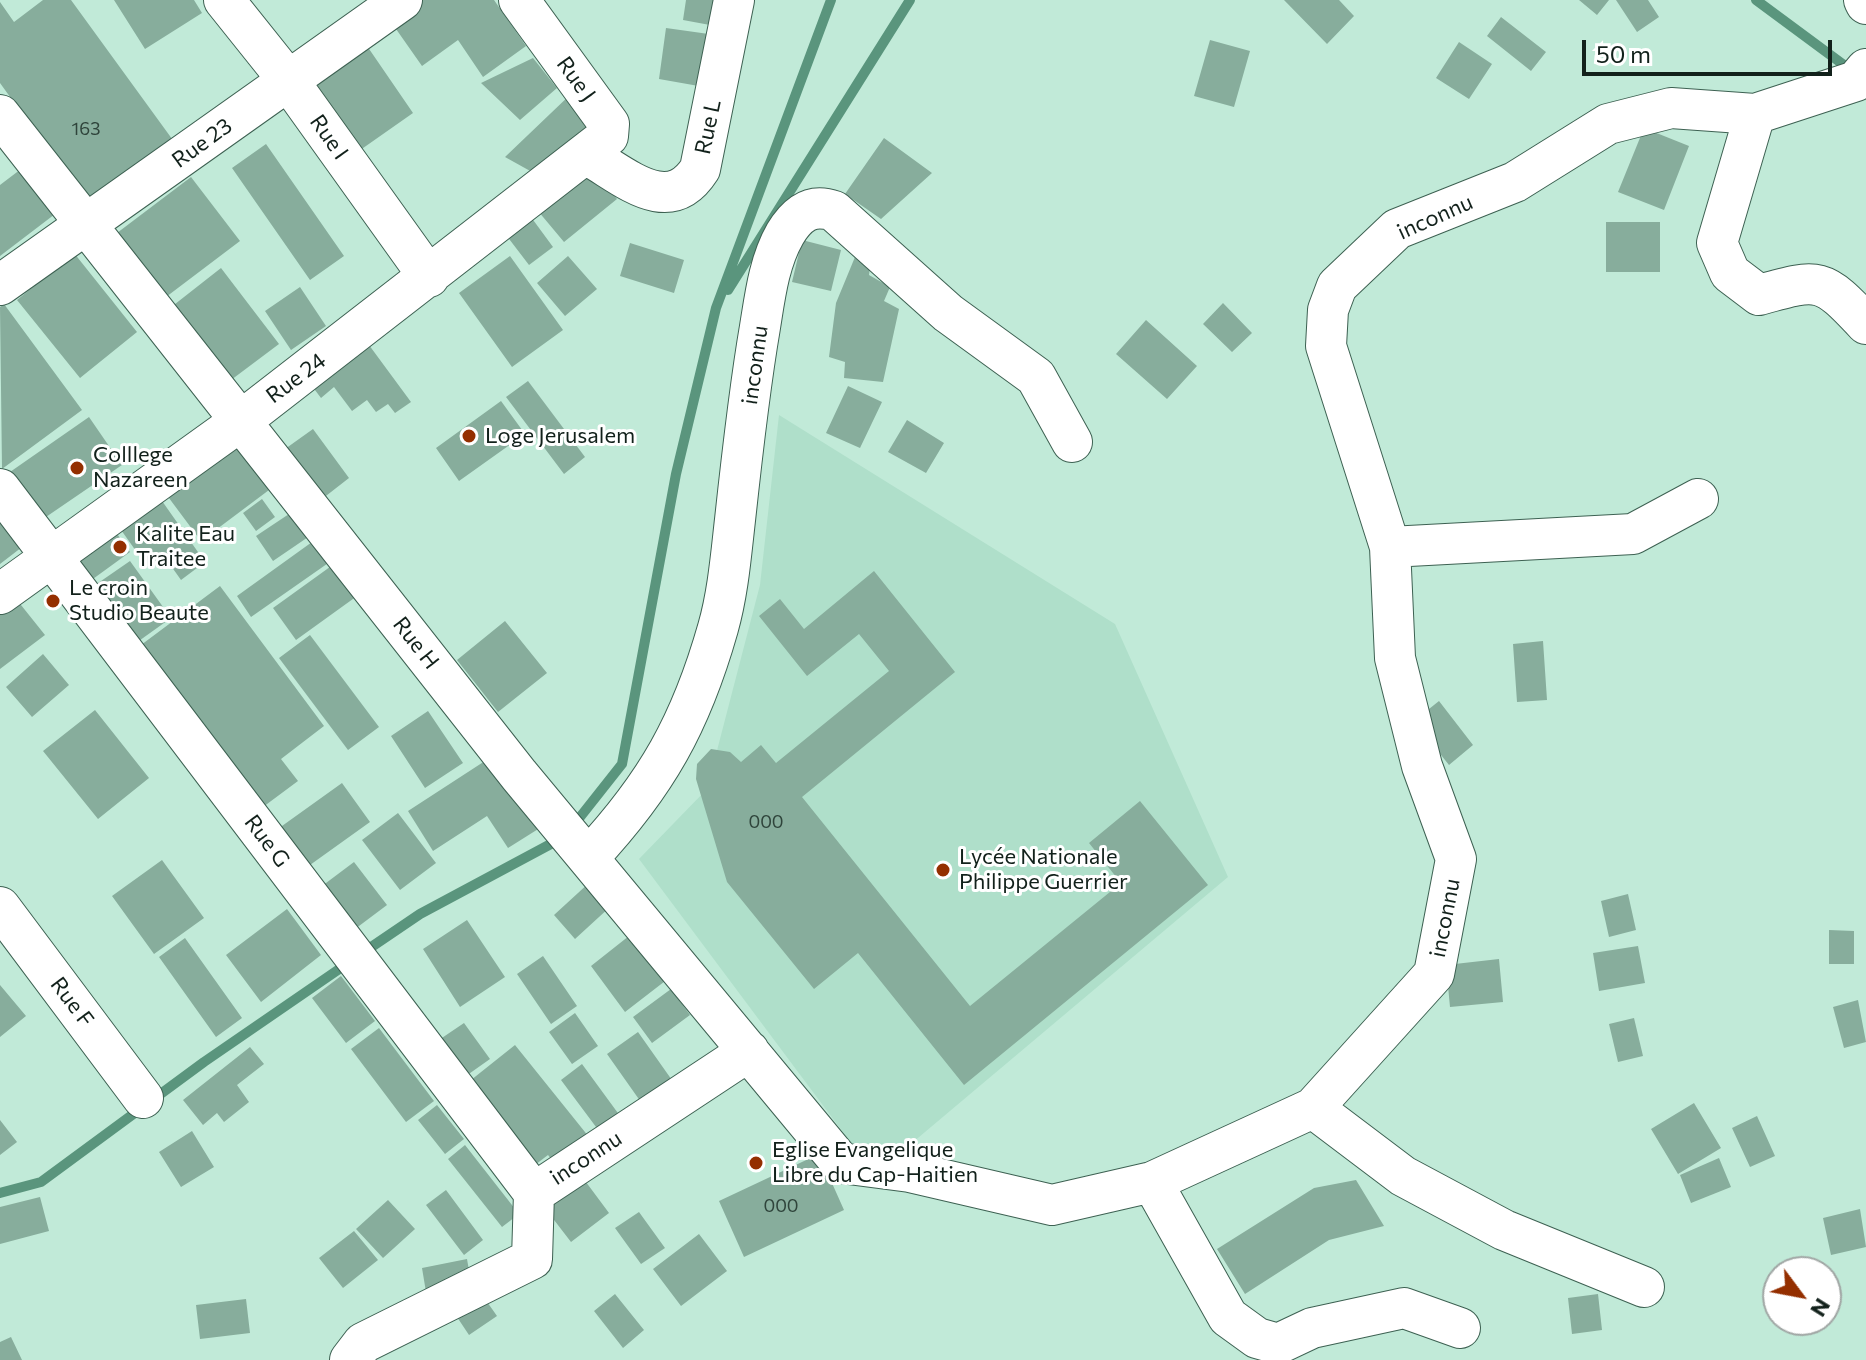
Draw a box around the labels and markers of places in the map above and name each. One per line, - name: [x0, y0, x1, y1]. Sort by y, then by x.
- place label: Loge Jerusalem: [485, 423, 635, 449]
- marker: Loge Jerusalem: [460, 427, 478, 445]
- place label: Colllege Nazareen: [93, 442, 188, 494]
- marker: Colllege Nazareen: [68, 459, 86, 477]
- place label: Kalite Eau Traitee: [136, 521, 235, 572]
- marker: Kalite Eau Traitee: [111, 538, 129, 556]
- place label: Le croin Studio Beaute: [69, 575, 209, 626]
- marker: Le croin Studio Beaute: [44, 592, 62, 610]
- place label: Lycée Nationale Philippe Guerrier: [959, 844, 1128, 896]
- marker: Lycée Nationale Philippe Guerrier: [934, 861, 952, 879]
- place label: Eglise Evangelique Libre du Cap-Haitien: [772, 1137, 978, 1188]
- marker: Eglise Evangelique Libre du Cap-Haitien: [747, 1154, 765, 1172]

